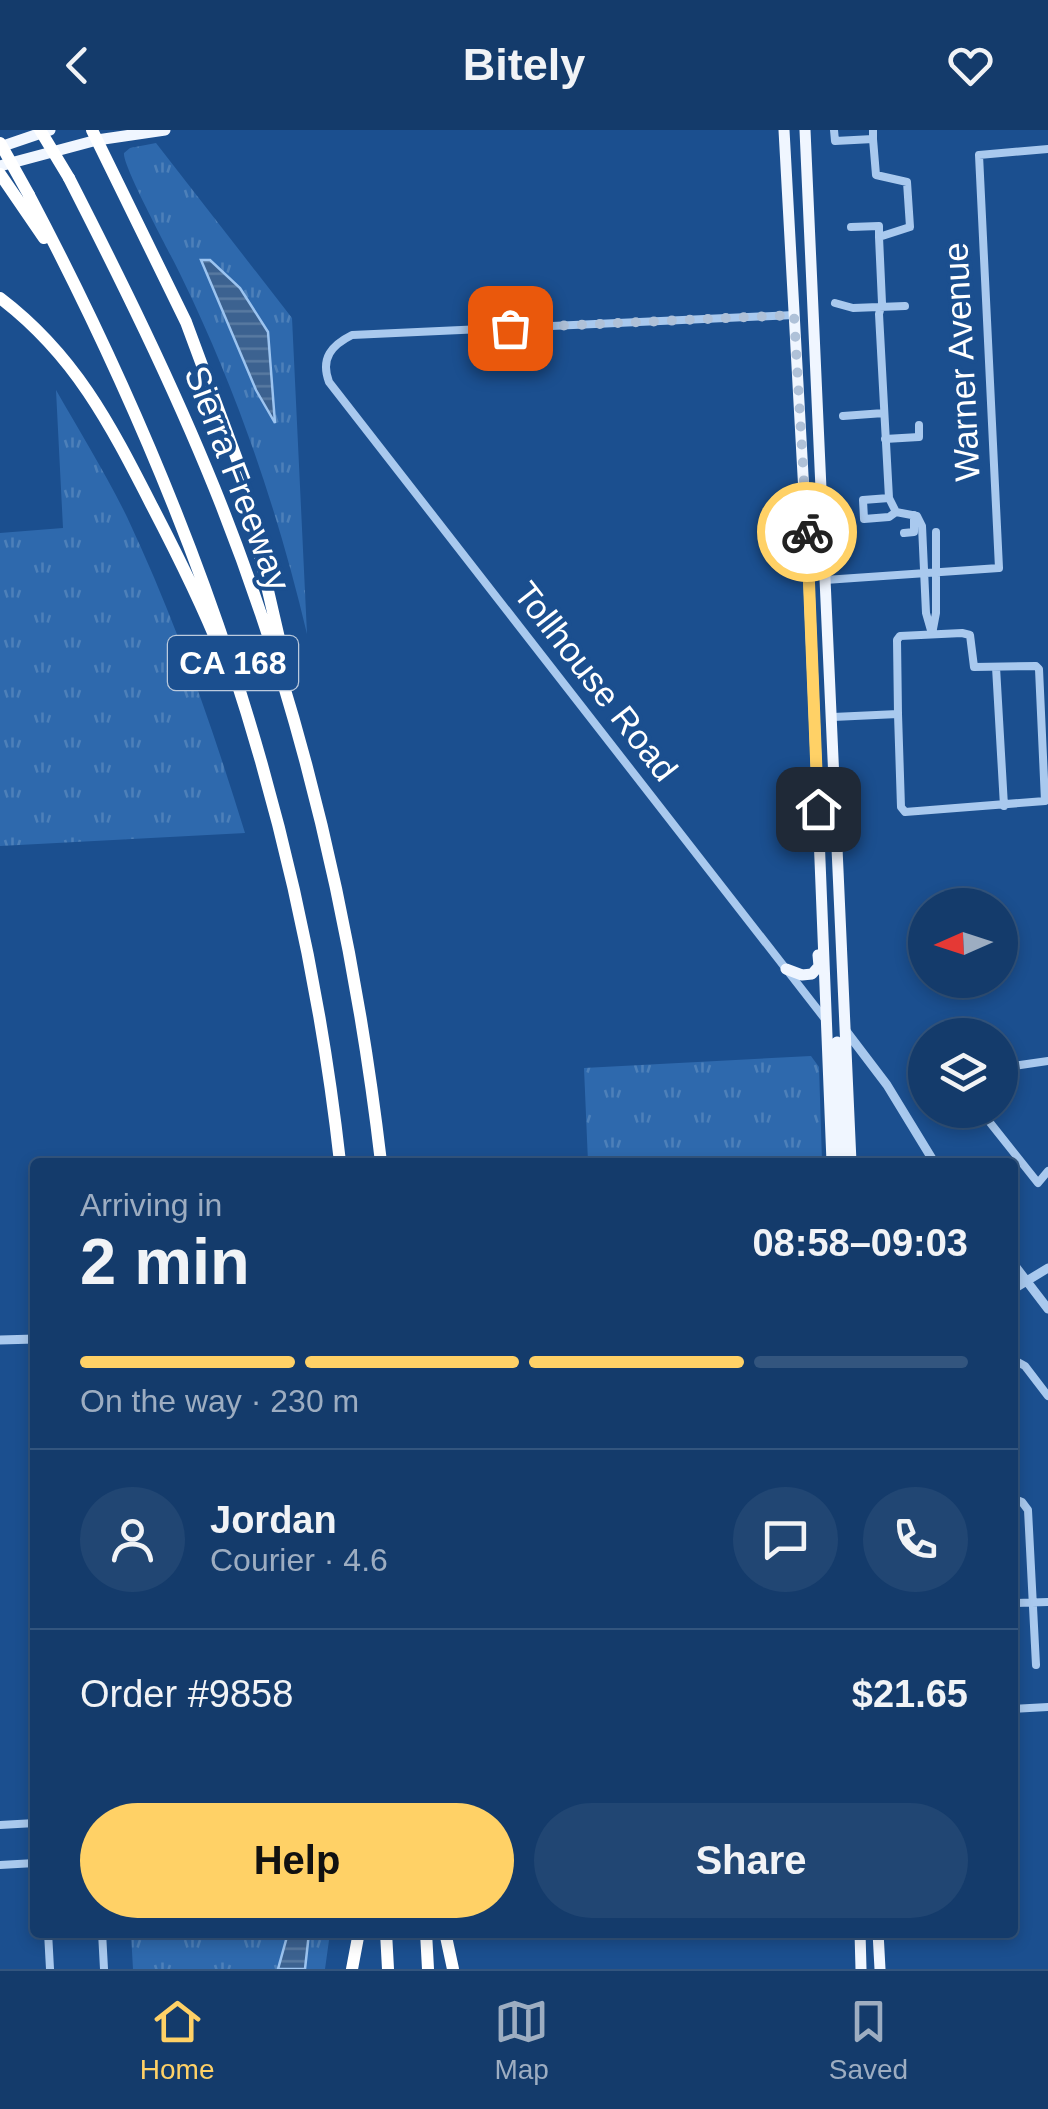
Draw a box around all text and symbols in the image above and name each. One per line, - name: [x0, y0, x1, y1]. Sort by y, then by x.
- icon: back: [50, 38, 105, 93]
- icon: heart: [943, 38, 998, 93]
- text: Bitely: [463, 39, 585, 90]
- street label: Warner Avenue: [935, 241, 987, 483]
- pin: [468, 286, 553, 371]
- icon: bag: [483, 301, 538, 356]
- street label: Sierra Freeway: [177, 360, 299, 596]
- courier: [757, 482, 857, 582]
- icon: bike: [780, 505, 835, 560]
- street label: Tollhouse Road: [506, 574, 686, 788]
- road number: CA 168: [168, 636, 298, 690]
- pin: [776, 767, 861, 852]
- icon: home: [791, 782, 846, 837]
- north arrow: [908, 888, 1018, 998]
- map controls: [908, 888, 1018, 1128]
- button: layers: [908, 1018, 1018, 1128]
- text: Arriving in: [80, 1187, 222, 1223]
- text: 08:58–09:03: [752, 1222, 968, 1264]
- text: 2 min: [80, 1225, 250, 1298]
- text: On the way · 230 m: [80, 1383, 359, 1419]
- button: person: [80, 1487, 185, 1592]
- button: chat: [733, 1487, 838, 1592]
- button: phone: [863, 1487, 968, 1592]
- text: Jordan: [210, 1499, 337, 1541]
- text: Courier · 4.6: [210, 1542, 388, 1578]
- text: Order #9858: [80, 1673, 293, 1715]
- text: $21.65: [852, 1673, 968, 1715]
- button: Help: [80, 1803, 514, 1918]
- button: Share: [534, 1803, 968, 1918]
- tab: Home: [140, 1994, 215, 2086]
- tab: Map: [494, 1994, 549, 2086]
- tab: Saved: [829, 1994, 908, 2086]

